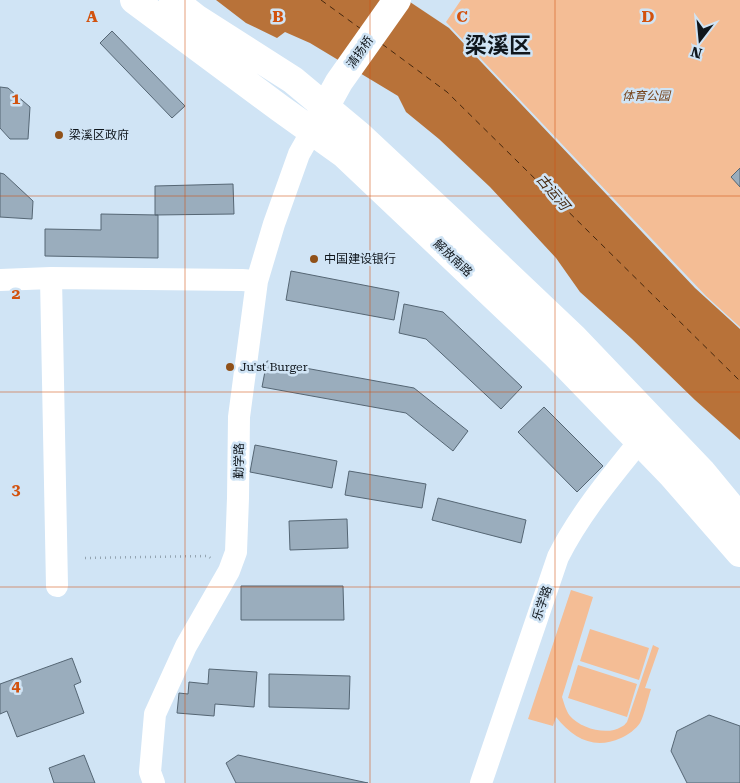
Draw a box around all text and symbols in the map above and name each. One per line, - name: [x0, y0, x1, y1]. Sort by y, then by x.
- text: A: [86, 7, 98, 26]
- text: B: [272, 7, 284, 26]
- text: C: [456, 7, 468, 26]
- text: D: [642, 7, 655, 26]
- north arrow: [675, 15, 725, 65]
- street label: 清扬桥: [344, 33, 376, 71]
- district label: 梁溪区: [465, 33, 531, 58]
- text: N: [689, 43, 704, 62]
- text: 1: [12, 89, 21, 108]
- park label: 体育公园: [622, 89, 672, 103]
- place label: 梁溪区政府: [69, 128, 129, 142]
- marker: 梁溪区政府: [53, 129, 65, 141]
- water label: 古运河: [533, 171, 575, 216]
- street label: 解放南路: [431, 237, 475, 279]
- place label: 中国建设银行: [324, 252, 396, 266]
- marker: 中国建设银行: [308, 253, 320, 265]
- text: 2: [12, 284, 21, 303]
- place label: Ju'st Burger: [240, 360, 308, 374]
- marker: Ju'st Burger: [224, 361, 236, 373]
- street label: 勤学路: [232, 443, 246, 479]
- text: 3: [12, 480, 21, 499]
- street label: 乐学路: [530, 584, 554, 622]
- text: 4: [12, 676, 21, 695]

